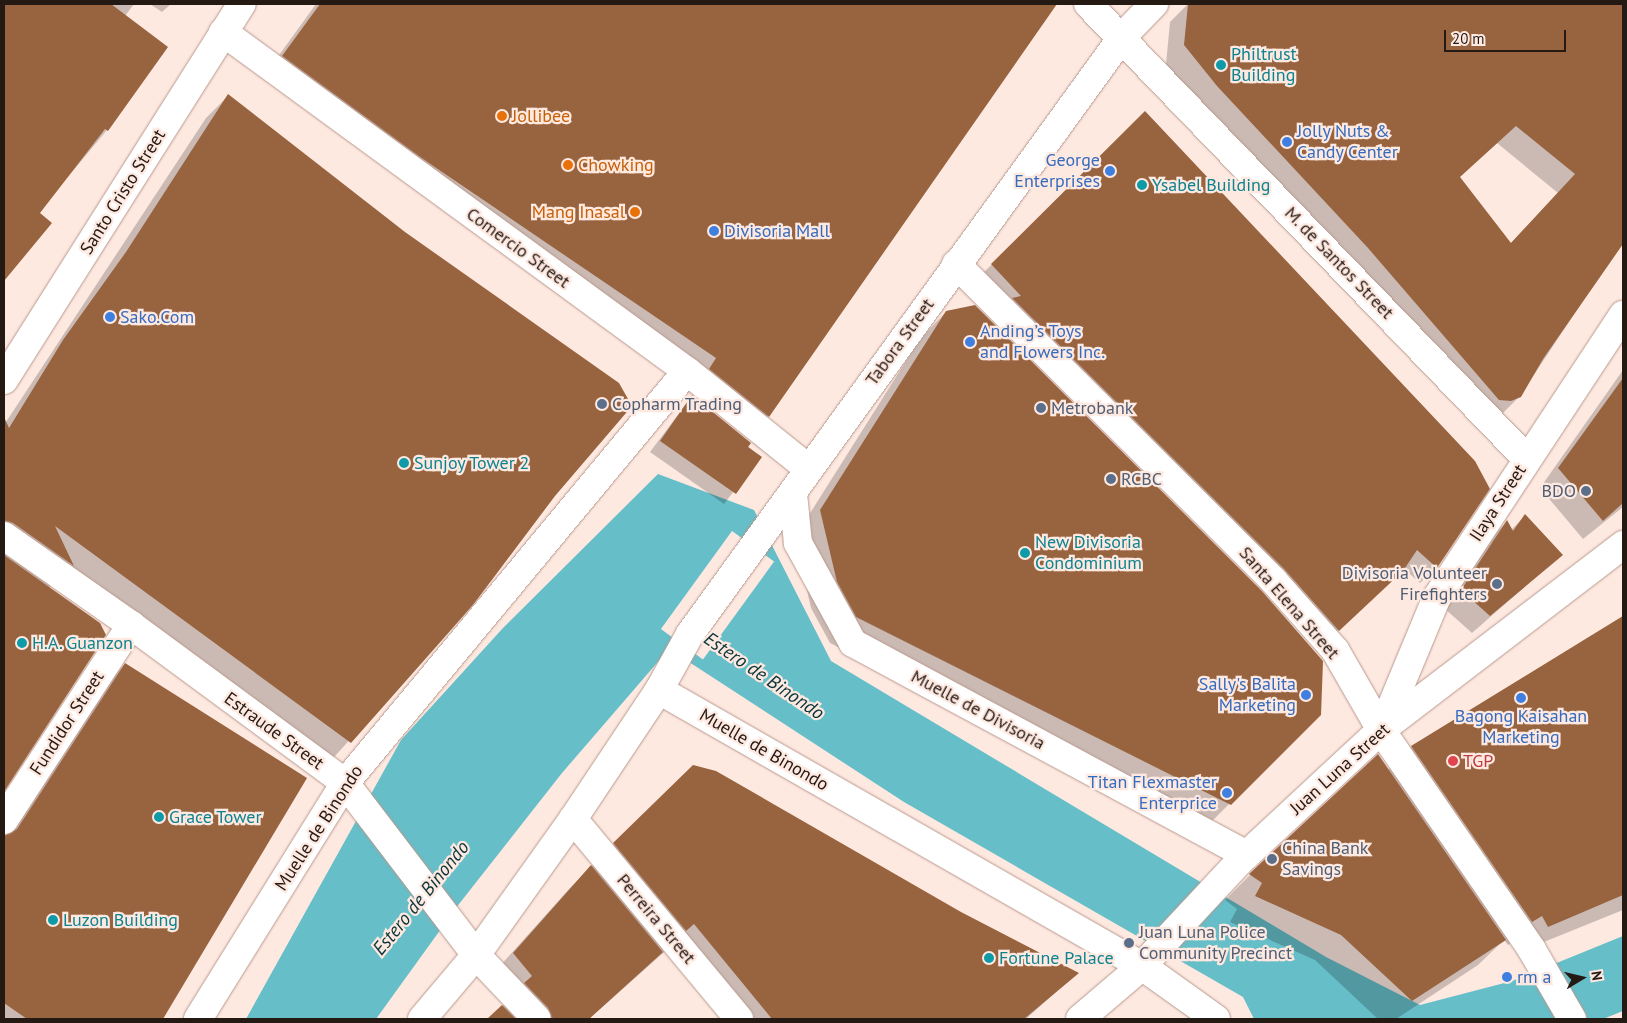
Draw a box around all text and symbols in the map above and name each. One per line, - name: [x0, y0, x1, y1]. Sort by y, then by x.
- scale bar: [1447, 20, 1570, 52]
- text: 20 m: [1452, 29, 1485, 48]
- place label: Philtrust Building: [1231, 44, 1297, 86]
- marker: Philtrust Building: [1215, 59, 1227, 71]
- place label: Jollibee: [512, 105, 570, 127]
- marker: Jollibee: [496, 110, 508, 122]
- place label: Jolly Nuts & Candy Center: [1297, 121, 1398, 163]
- street label: Santo Cristo Street: [76, 125, 170, 259]
- marker: Jolly Nuts & Candy Center: [1281, 136, 1293, 148]
- place label: George Enterprises: [1014, 150, 1100, 192]
- place label: Chowking: [578, 154, 654, 176]
- marker: Chowking: [562, 159, 574, 171]
- marker: George Enterprises: [1104, 165, 1116, 177]
- place label: Ysabel Building: [1152, 174, 1270, 196]
- marker: Ysabel Building: [1136, 179, 1148, 191]
- place label: Mang Inasal: [532, 201, 625, 223]
- street label: M. de Santos Street: [1280, 202, 1398, 324]
- street label: Comercio Street: [462, 203, 574, 293]
- marker: Mang Inasal: [629, 206, 641, 218]
- place label: Divisoria Mall: [724, 220, 830, 242]
- marker: Divisoria Mall: [708, 225, 720, 237]
- street label: Tabora Street: [861, 294, 939, 390]
- place label: Sako.Com: [120, 306, 194, 328]
- marker: Sako.Com: [104, 311, 116, 323]
- place label: Anding’s Toys and Flowers Inc.: [980, 321, 1105, 364]
- marker: Anding’s Toys and Flowers Inc.: [964, 336, 976, 348]
- place label: Copharm Trading: [612, 393, 743, 415]
- place label: Metrobank: [1051, 397, 1133, 419]
- marker: Copharm Trading: [596, 398, 608, 410]
- marker: Metrobank: [1035, 402, 1047, 414]
- place label: Sunjoy Tower 2: [414, 452, 531, 474]
- marker: Sunjoy Tower 2: [398, 457, 410, 469]
- street label: Ilaya Street: [1465, 460, 1531, 546]
- place label: RCBC: [1121, 468, 1162, 490]
- marker: RCBC: [1105, 473, 1117, 485]
- place label: BDO: [1541, 480, 1576, 502]
- marker: BDO: [1580, 485, 1592, 497]
- place label: New Divisoria Condominium: [1035, 532, 1142, 574]
- street label: Santa Elena Street: [1234, 542, 1344, 664]
- marker: New Divisoria Condominium: [1019, 547, 1031, 559]
- place label: Divisoria Volunteer Firefighters: [1341, 563, 1487, 606]
- marker: Divisoria Volunteer Firefighters: [1491, 578, 1503, 590]
- water label: Estero de Binondo: [700, 627, 828, 725]
- place label: H.A. Guanzon: [32, 632, 134, 654]
- marker: H.A. Guanzon: [16, 637, 28, 649]
- street label: Muelle de Divisoria: [907, 666, 1049, 754]
- street label: Fundidor Street: [25, 667, 109, 779]
- place label: Sally's Balita Marketing: [1199, 674, 1296, 716]
- street label: Estraude Street: [220, 688, 328, 774]
- marker: Sally's Balita Marketing: [1300, 689, 1312, 701]
- marker: Bagong Kaisahan Marketing: [1515, 692, 1527, 704]
- street label: Muelle de Binondo: [696, 704, 832, 796]
- place label: Bagong Kaisahan Marketing: [1455, 706, 1587, 749]
- street label: Juan Luna Street: [1286, 719, 1394, 819]
- place label: TGP: [1463, 750, 1493, 772]
- marker: TGP: [1447, 755, 1459, 767]
- street label: Muelle de Binondo: [270, 761, 368, 895]
- place label: Titan Flexmaster Enterprice: [1088, 772, 1217, 814]
- marker: Titan Flexmaster Enterprice: [1221, 787, 1233, 799]
- place label: Grace Tower: [169, 806, 262, 828]
- marker: Grace Tower: [153, 811, 165, 823]
- water label: Estero de Binondo: [368, 836, 474, 960]
- place label: China Bank Savings: [1282, 838, 1368, 881]
- marker: China Bank Savings: [1266, 853, 1278, 865]
- street label: Perreira Street: [612, 870, 700, 968]
- place label: Luzon Building: [63, 909, 178, 931]
- marker: Luzon Building: [47, 914, 59, 926]
- place label: Juan Luna Police Community Precinct: [1139, 922, 1293, 964]
- marker: Juan Luna Police Community Precinct: [1123, 937, 1135, 949]
- place label: Fortune Palace: [999, 947, 1114, 969]
- marker: Fortune Palace: [983, 952, 995, 964]
- north arrow: [1557, 953, 1607, 1003]
- place label: rm a: [1517, 966, 1551, 988]
- text: N: [1587, 970, 1606, 982]
- marker: rm a: [1501, 971, 1513, 983]

